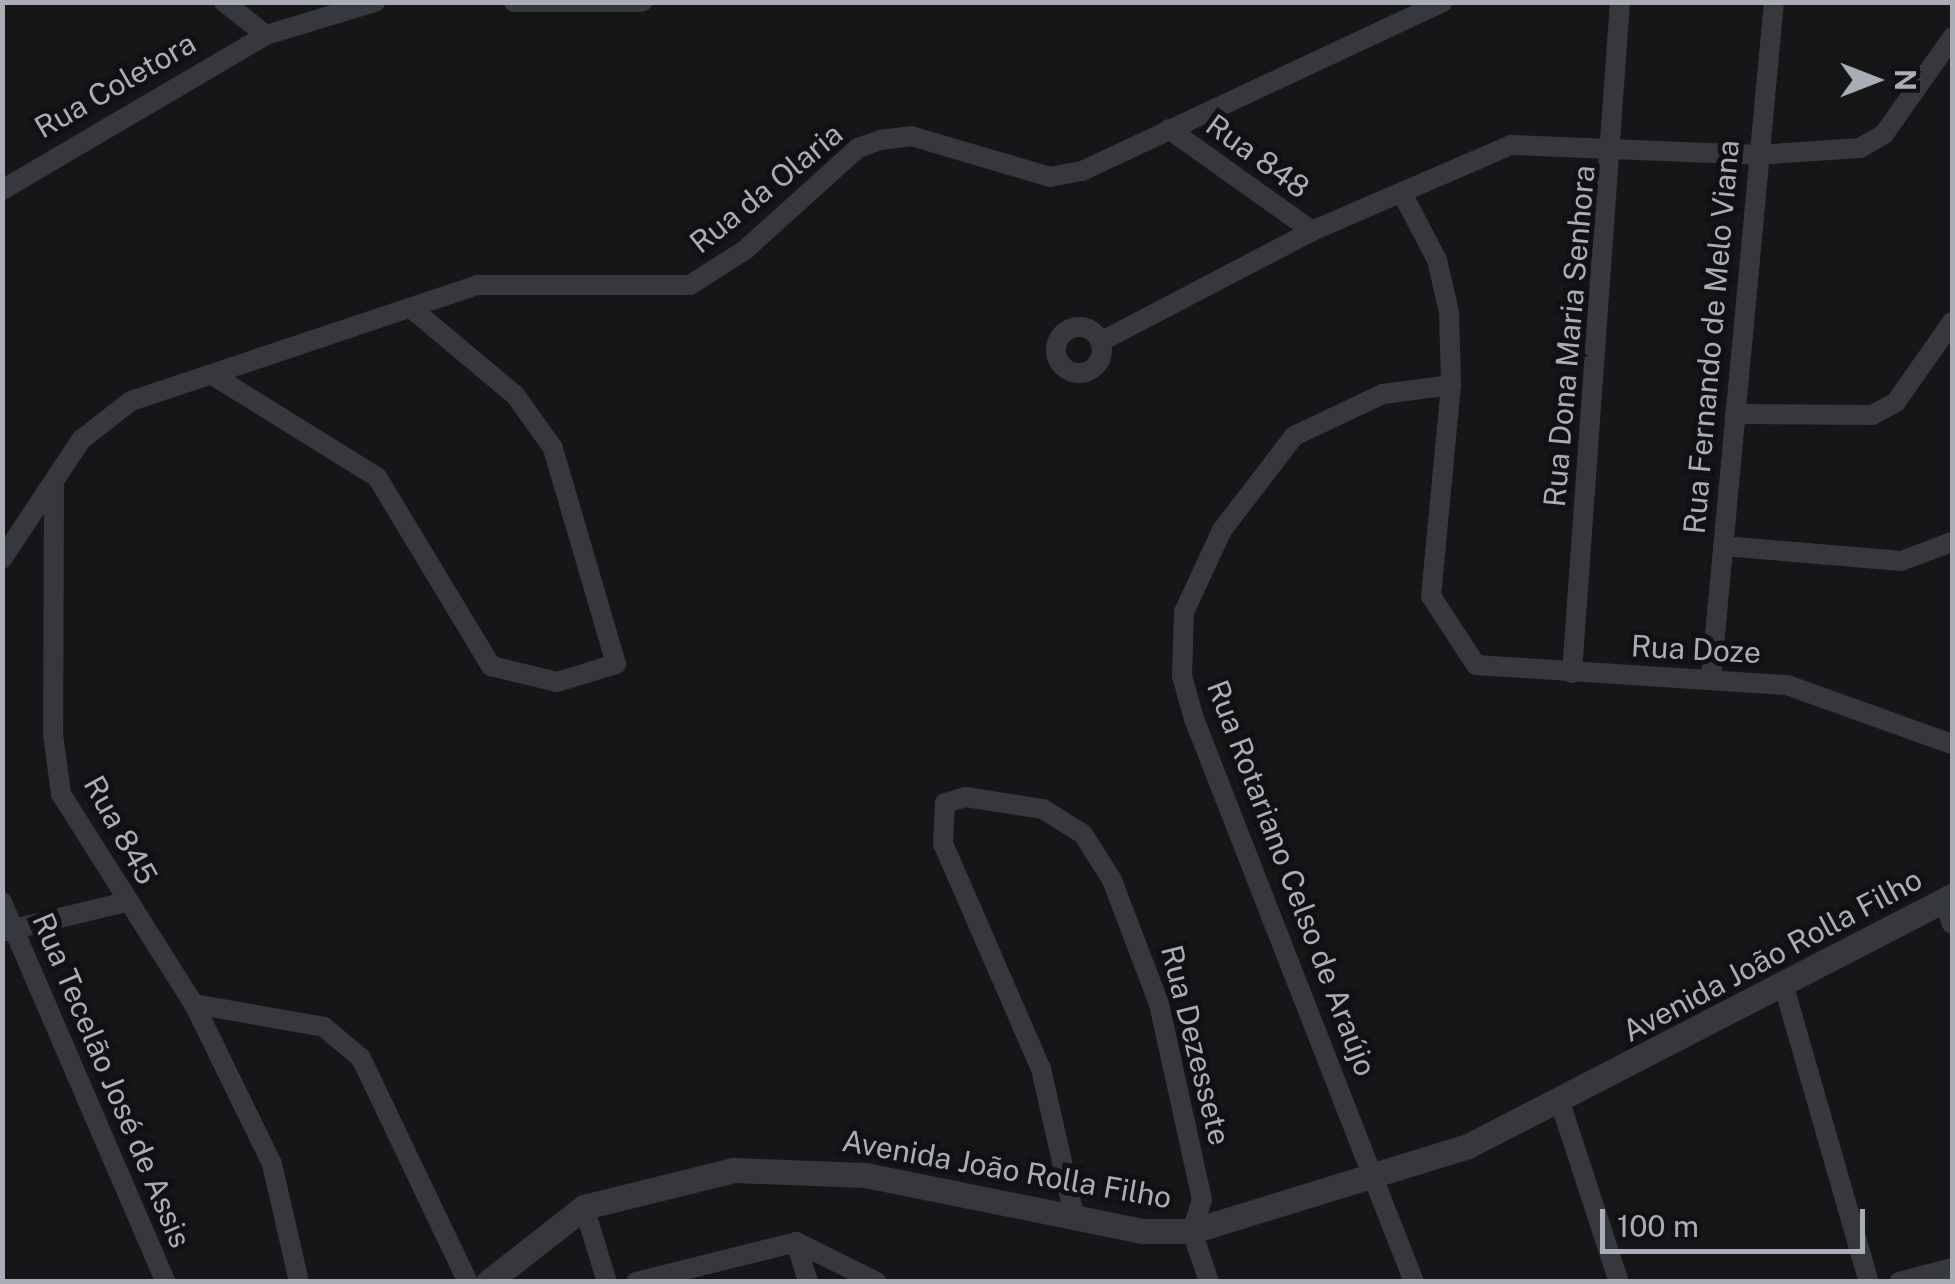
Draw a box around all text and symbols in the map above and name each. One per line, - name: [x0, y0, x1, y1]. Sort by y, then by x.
- street label: Rua Coletora: [28, 25, 202, 145]
- north arrow: [1825, 30, 1925, 130]
- text: N: [1889, 69, 1922, 91]
- street label: Rua 848: [1199, 106, 1317, 206]
- street label: Rua da Olaria: [682, 115, 850, 261]
- street label: Rua Fernando de Melo Viana: [1676, 138, 1746, 536]
- street label: Rua Dona Maria Senhora: [1536, 164, 1602, 508]
- street label: Rua Doze: [1630, 628, 1762, 670]
- street label: Rua Rotariano Celso de Araújo: [1200, 675, 1384, 1081]
- street label: Rua 845: [77, 769, 165, 891]
- street label: Avenida João Rolla Filho: [1616, 861, 1928, 1049]
- street label: Rua Tecelão José de Assis: [25, 907, 199, 1253]
- street label: Rua Dezessete: [1154, 941, 1238, 1149]
- street label: Avenida João Rolla Filho: [839, 1122, 1175, 1216]
- scale bar: [1605, 1189, 1870, 1251]
- text: 100 m: [1617, 1208, 1699, 1244]

